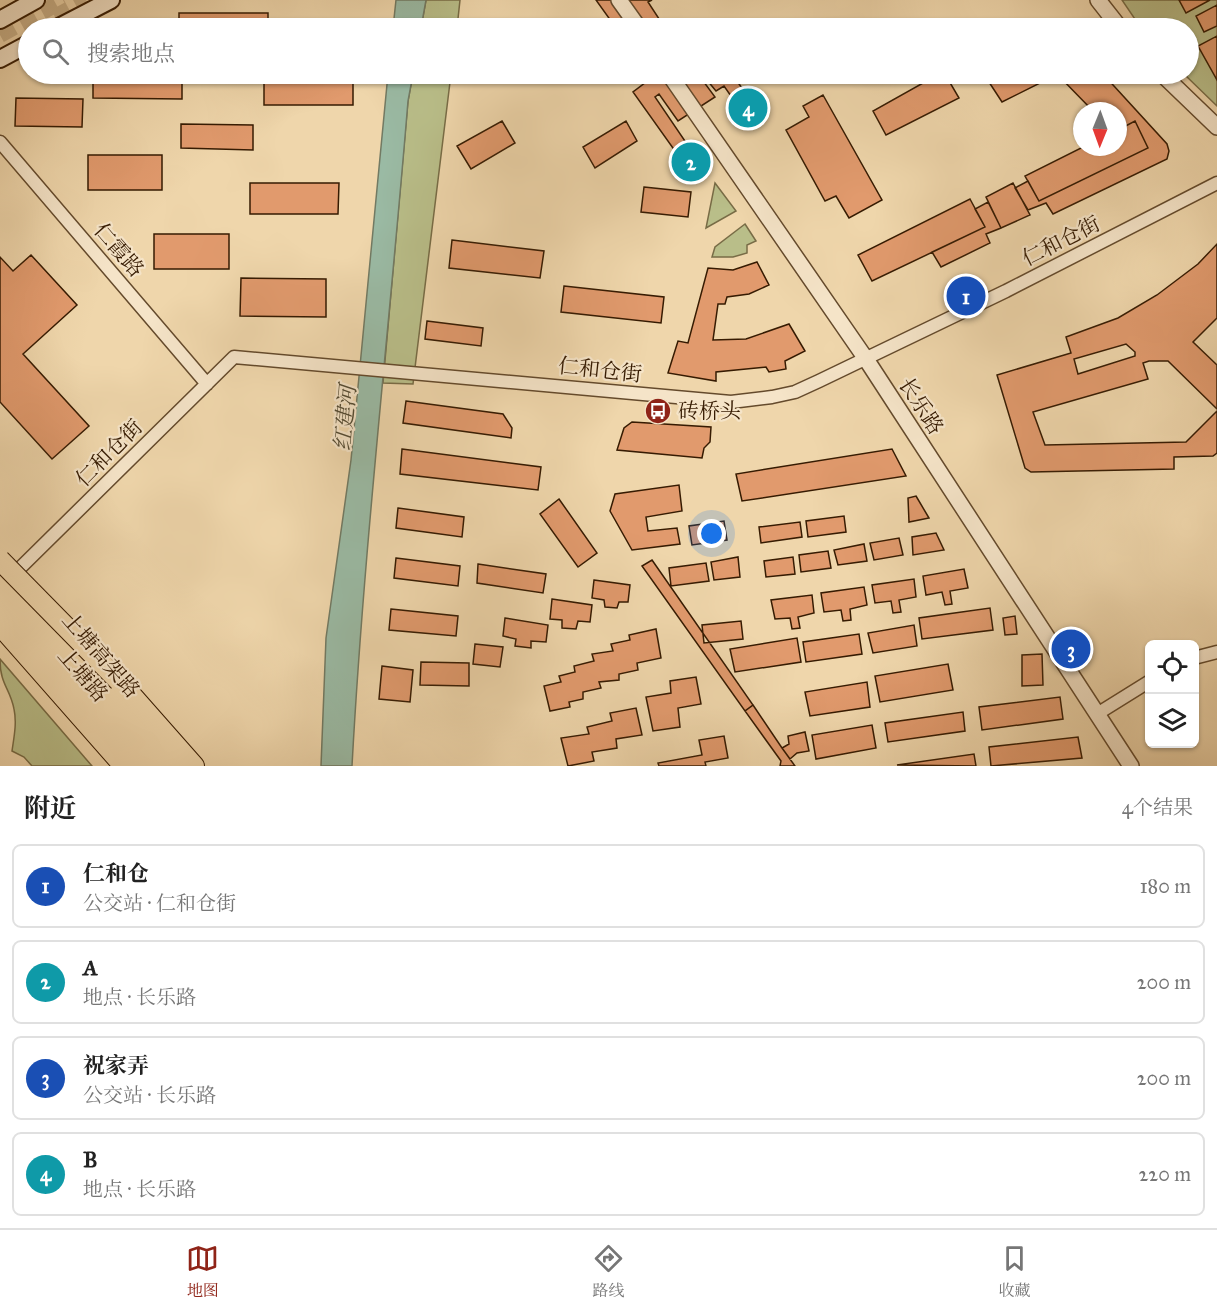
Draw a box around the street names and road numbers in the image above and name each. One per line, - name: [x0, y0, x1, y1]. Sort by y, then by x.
- street label: 仁和仓街: [1018, 210, 1104, 272]
- street label: 仁霞路: [89, 218, 149, 282]
- street label: 仁和仓街: [557, 353, 643, 387]
- street label: 长乐路: [893, 373, 949, 439]
- street label: 仁和仓街: [70, 414, 148, 492]
- street label: 上塘高架路: [57, 607, 145, 703]
- street label: 上塘路: [53, 643, 113, 707]

